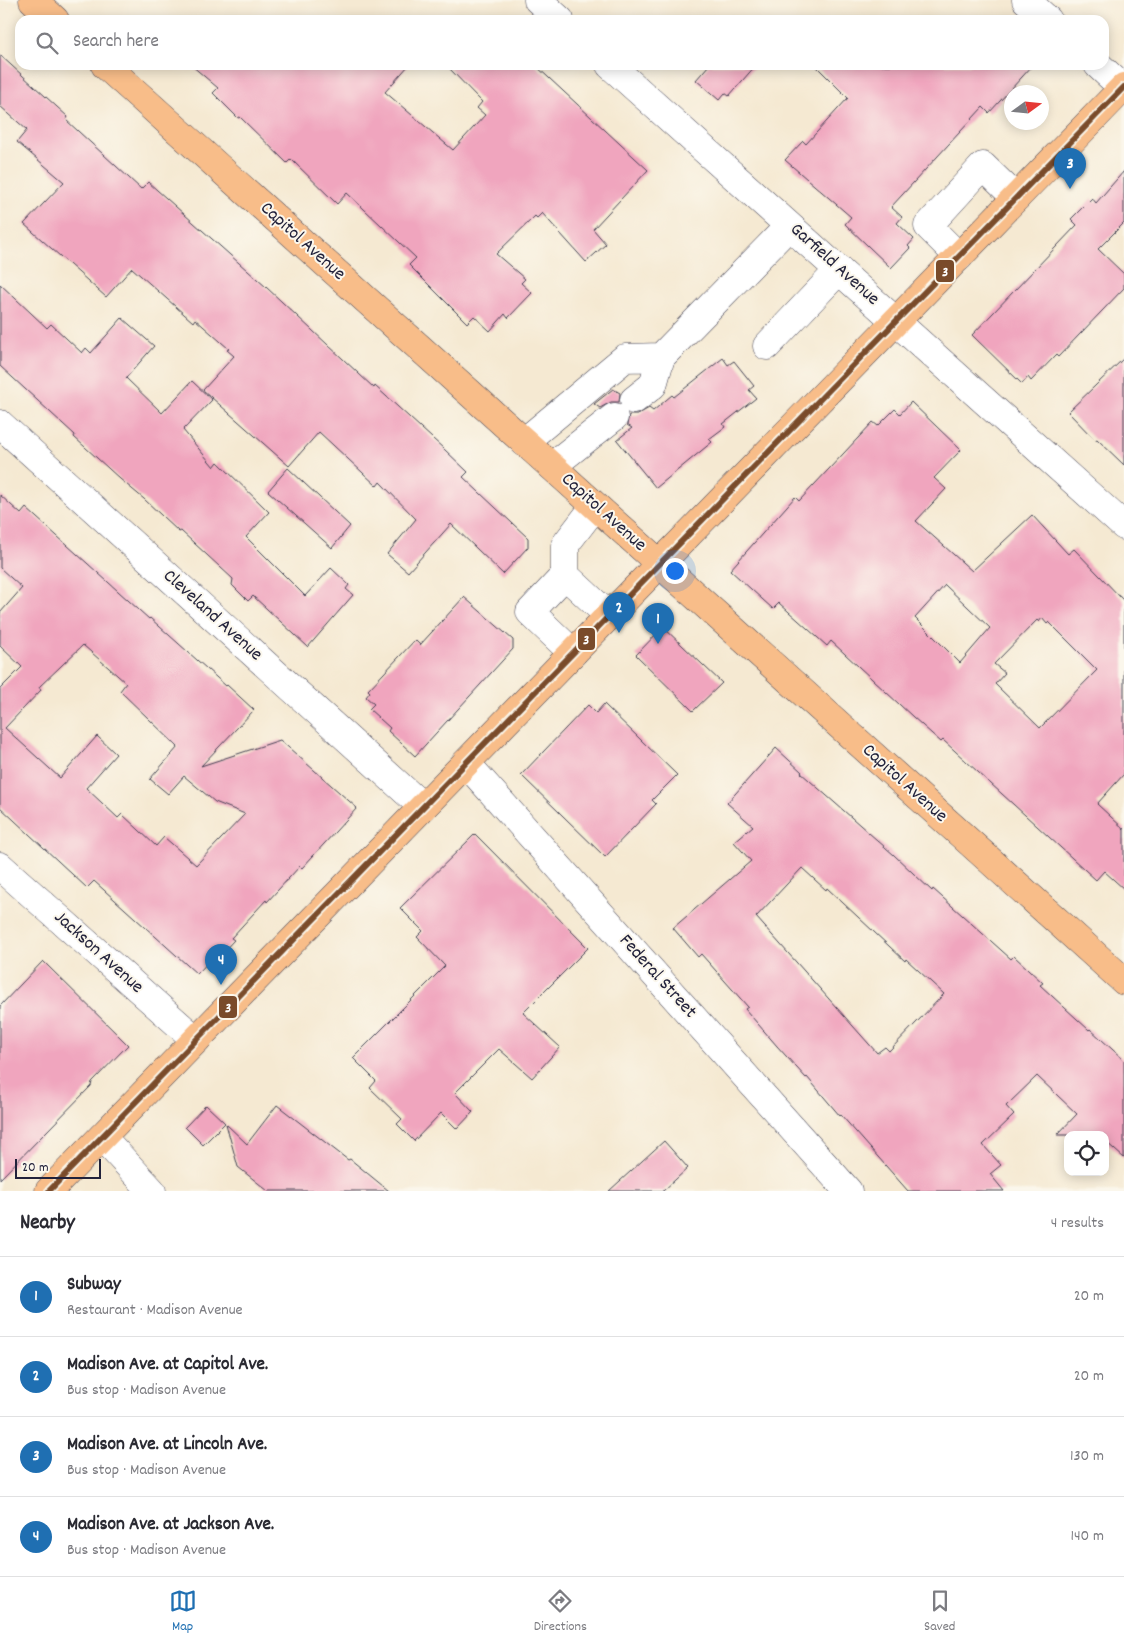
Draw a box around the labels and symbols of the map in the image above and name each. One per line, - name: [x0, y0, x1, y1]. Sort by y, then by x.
- north arrow: [1004, 85, 1049, 130]
- pin: 3: [1054, 148, 1086, 189]
- street label: Capitol Avenue: [253, 196, 351, 288]
- street label: Garfield Avenue: [783, 217, 885, 313]
- line badge: 3: [935, 259, 955, 283]
- text: 3: [942, 263, 948, 283]
- street label: Capitol Avenue: [554, 467, 652, 559]
- your location: [662, 558, 688, 584]
- street label: Cleveland Avenue: [156, 564, 268, 668]
- pin: 2: [603, 592, 635, 633]
- pin: 1: [642, 603, 674, 644]
- line badge: 3: [577, 627, 596, 651]
- text: 3: [583, 631, 589, 651]
- street label: Capitol Avenue: [855, 738, 953, 830]
- street label: Jackson Avenue: [47, 905, 149, 1001]
- street label: Federal Street: [612, 929, 702, 1025]
- pin: 4: [205, 944, 237, 985]
- line badge: 3: [218, 995, 238, 1019]
- text: 3: [225, 999, 231, 1019]
- scale bar: [15, 1156, 101, 1179]

